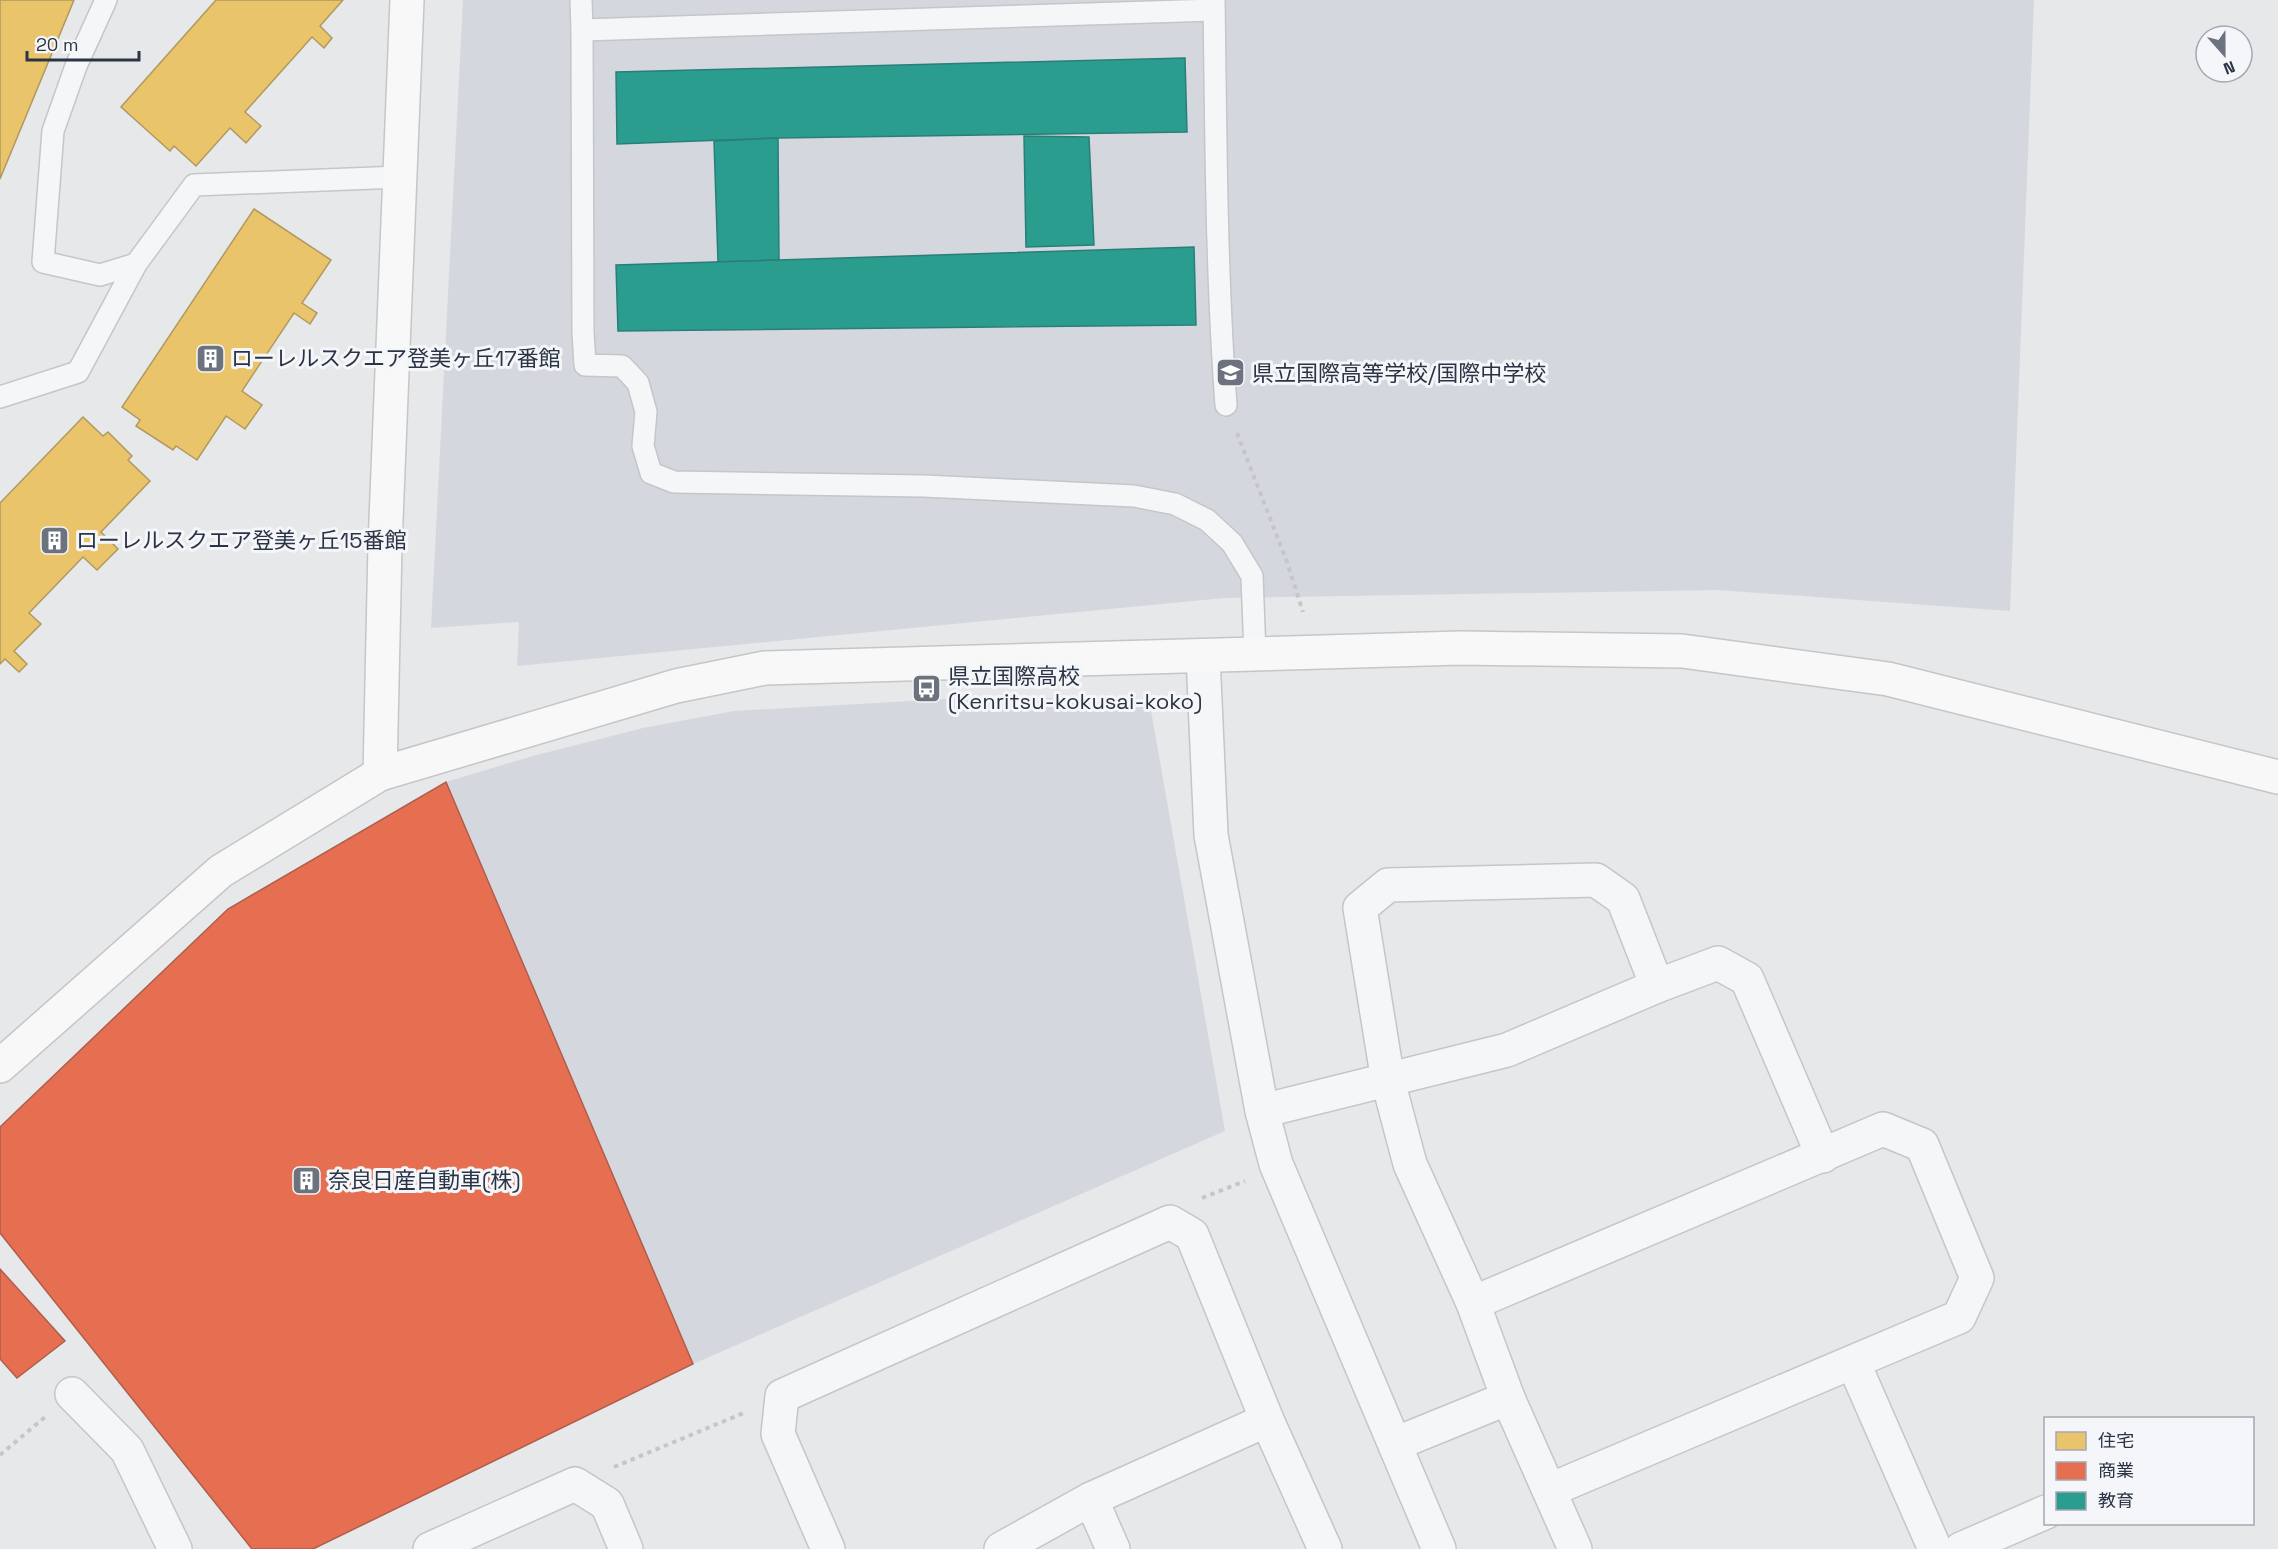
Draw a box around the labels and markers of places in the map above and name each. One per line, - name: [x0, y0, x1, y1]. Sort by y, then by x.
- building icon: ローレルスクエア登美ヶ丘17番館: [194, 342, 226, 374]
- place label: ローレルスクエア登美ヶ丘17番館: [231, 344, 561, 372]
- school or university icon: 県立国際高等学校/国際中学校: [1215, 357, 1247, 389]
- place label: 県立国際高等学校/国際中学校: [1252, 359, 1546, 387]
- building icon: ローレルスクエア登美ヶ丘15番館: [39, 524, 71, 556]
- place label: ローレルスクエア登美ヶ丘15番館: [76, 526, 406, 554]
- place label: 県立国際高校 (Kenritsu-kokusai-koko): [948, 662, 1202, 715]
- bus stop icon: 県立国際高校 (Kenritsu-kokusai-koko): [911, 673, 943, 705]
- building icon: 奈良日産自動車(株): [291, 1164, 323, 1196]
- place label: 奈良日産自動車(株): [328, 1166, 521, 1194]

